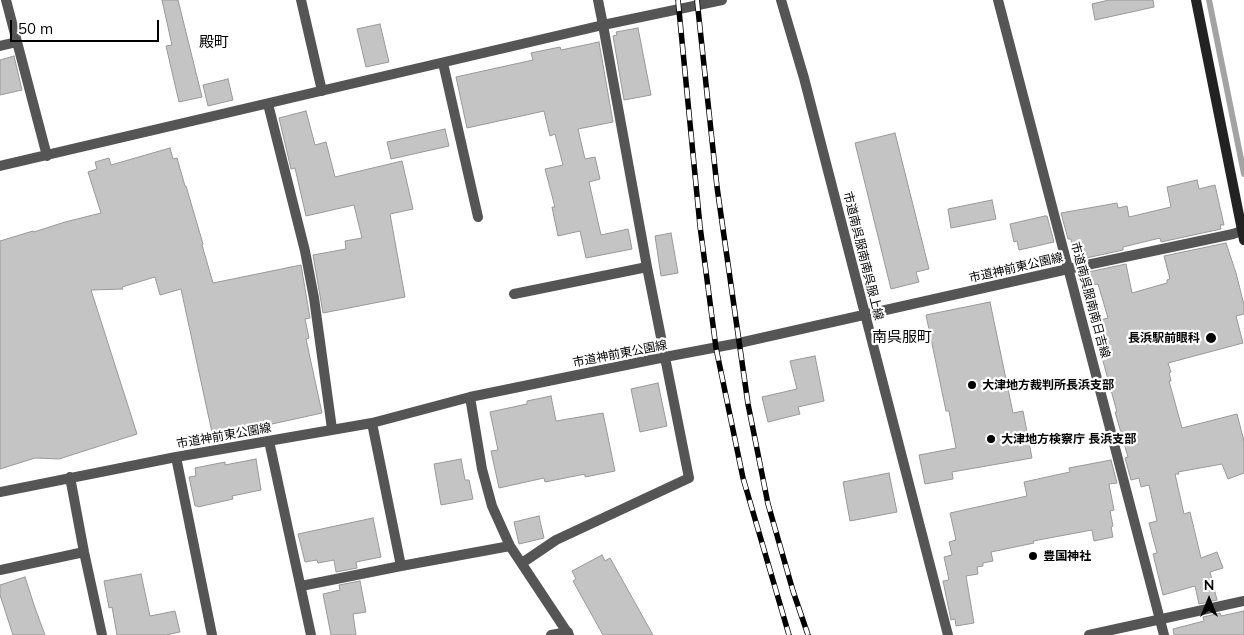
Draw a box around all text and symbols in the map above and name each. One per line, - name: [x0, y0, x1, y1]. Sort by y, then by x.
- scale bar: [12, 10, 161, 42]
- text: 50 m: [18, 19, 53, 38]
- district label: 殿町: [199, 33, 229, 51]
- street label: 市道南呉服南南呉服上線: [840, 190, 886, 322]
- street label: 市道南呉服南南日吉線: [1068, 240, 1112, 360]
- street label: 市道神前東公園線: [968, 250, 1064, 286]
- district label: 南呉服町: [872, 328, 932, 346]
- place label: 長浜駅前眼科: [1128, 331, 1200, 345]
- marker: 長浜駅前眼科: [1204, 331, 1218, 345]
- street label: 市道神前東公園線: [572, 338, 668, 370]
- place label: 大津地方裁判所長浜支部: [982, 378, 1114, 392]
- marker: 大津地方裁判所長浜支部: [966, 379, 978, 391]
- street label: 市道神前東公園線: [175, 421, 273, 451]
- place label: 大津地方検察庁 長浜支部: [1001, 432, 1136, 446]
- marker: 大津地方検察庁 長浜支部: [985, 433, 997, 445]
- place label: 豊国神社: [1043, 549, 1091, 563]
- marker: 豊国神社: [1027, 550, 1039, 562]
- north arrow: [1184, 575, 1234, 625]
- text: N: [1204, 576, 1214, 594]

